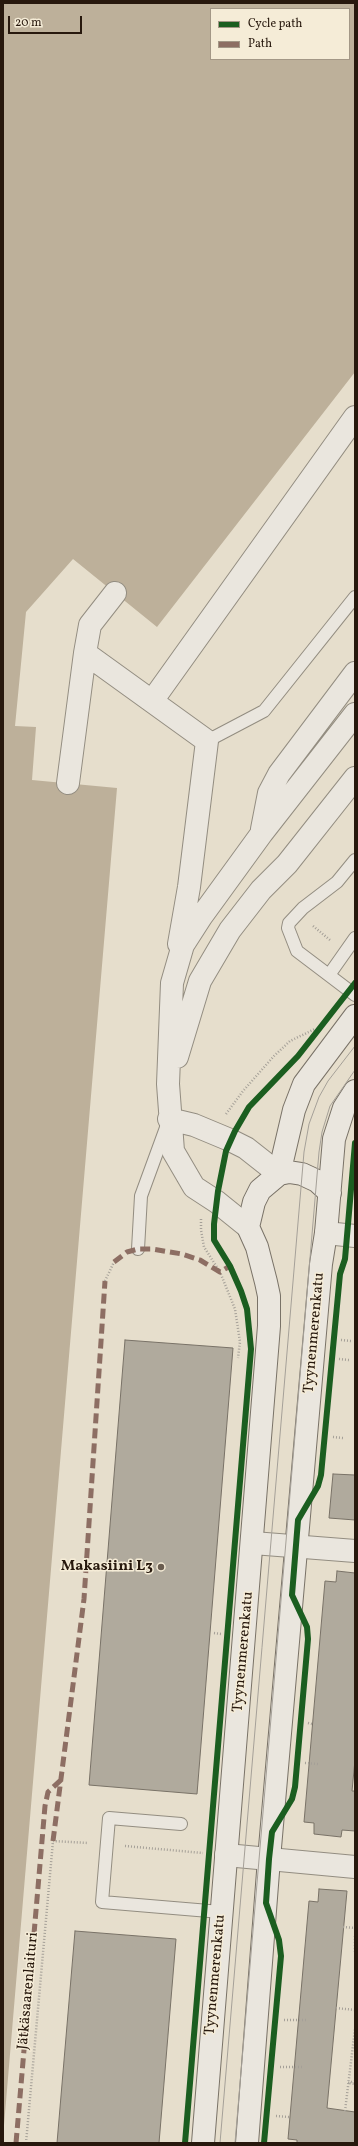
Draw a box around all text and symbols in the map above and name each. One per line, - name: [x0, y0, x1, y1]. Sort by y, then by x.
- scale bar: [10, 8, 84, 34]
- legend: [210, 8, 350, 60]
- text: 20 m: [15, 15, 42, 31]
- text: Cycle path: [248, 16, 303, 32]
- text: Path: [248, 36, 272, 52]
- street label: Tyynenmerenkatu: [301, 1272, 329, 1394]
- place label: Makasiini L3: [61, 1558, 153, 1576]
- marker: Makasiini L3: [156, 1562, 166, 1572]
- street label: Tyynenmerenkatu: [230, 1591, 258, 1713]
- street label: Tyynenmerenkatu: [202, 1914, 230, 2036]
- street label: Jätkäsaarenlaituri: [15, 1932, 43, 2050]

